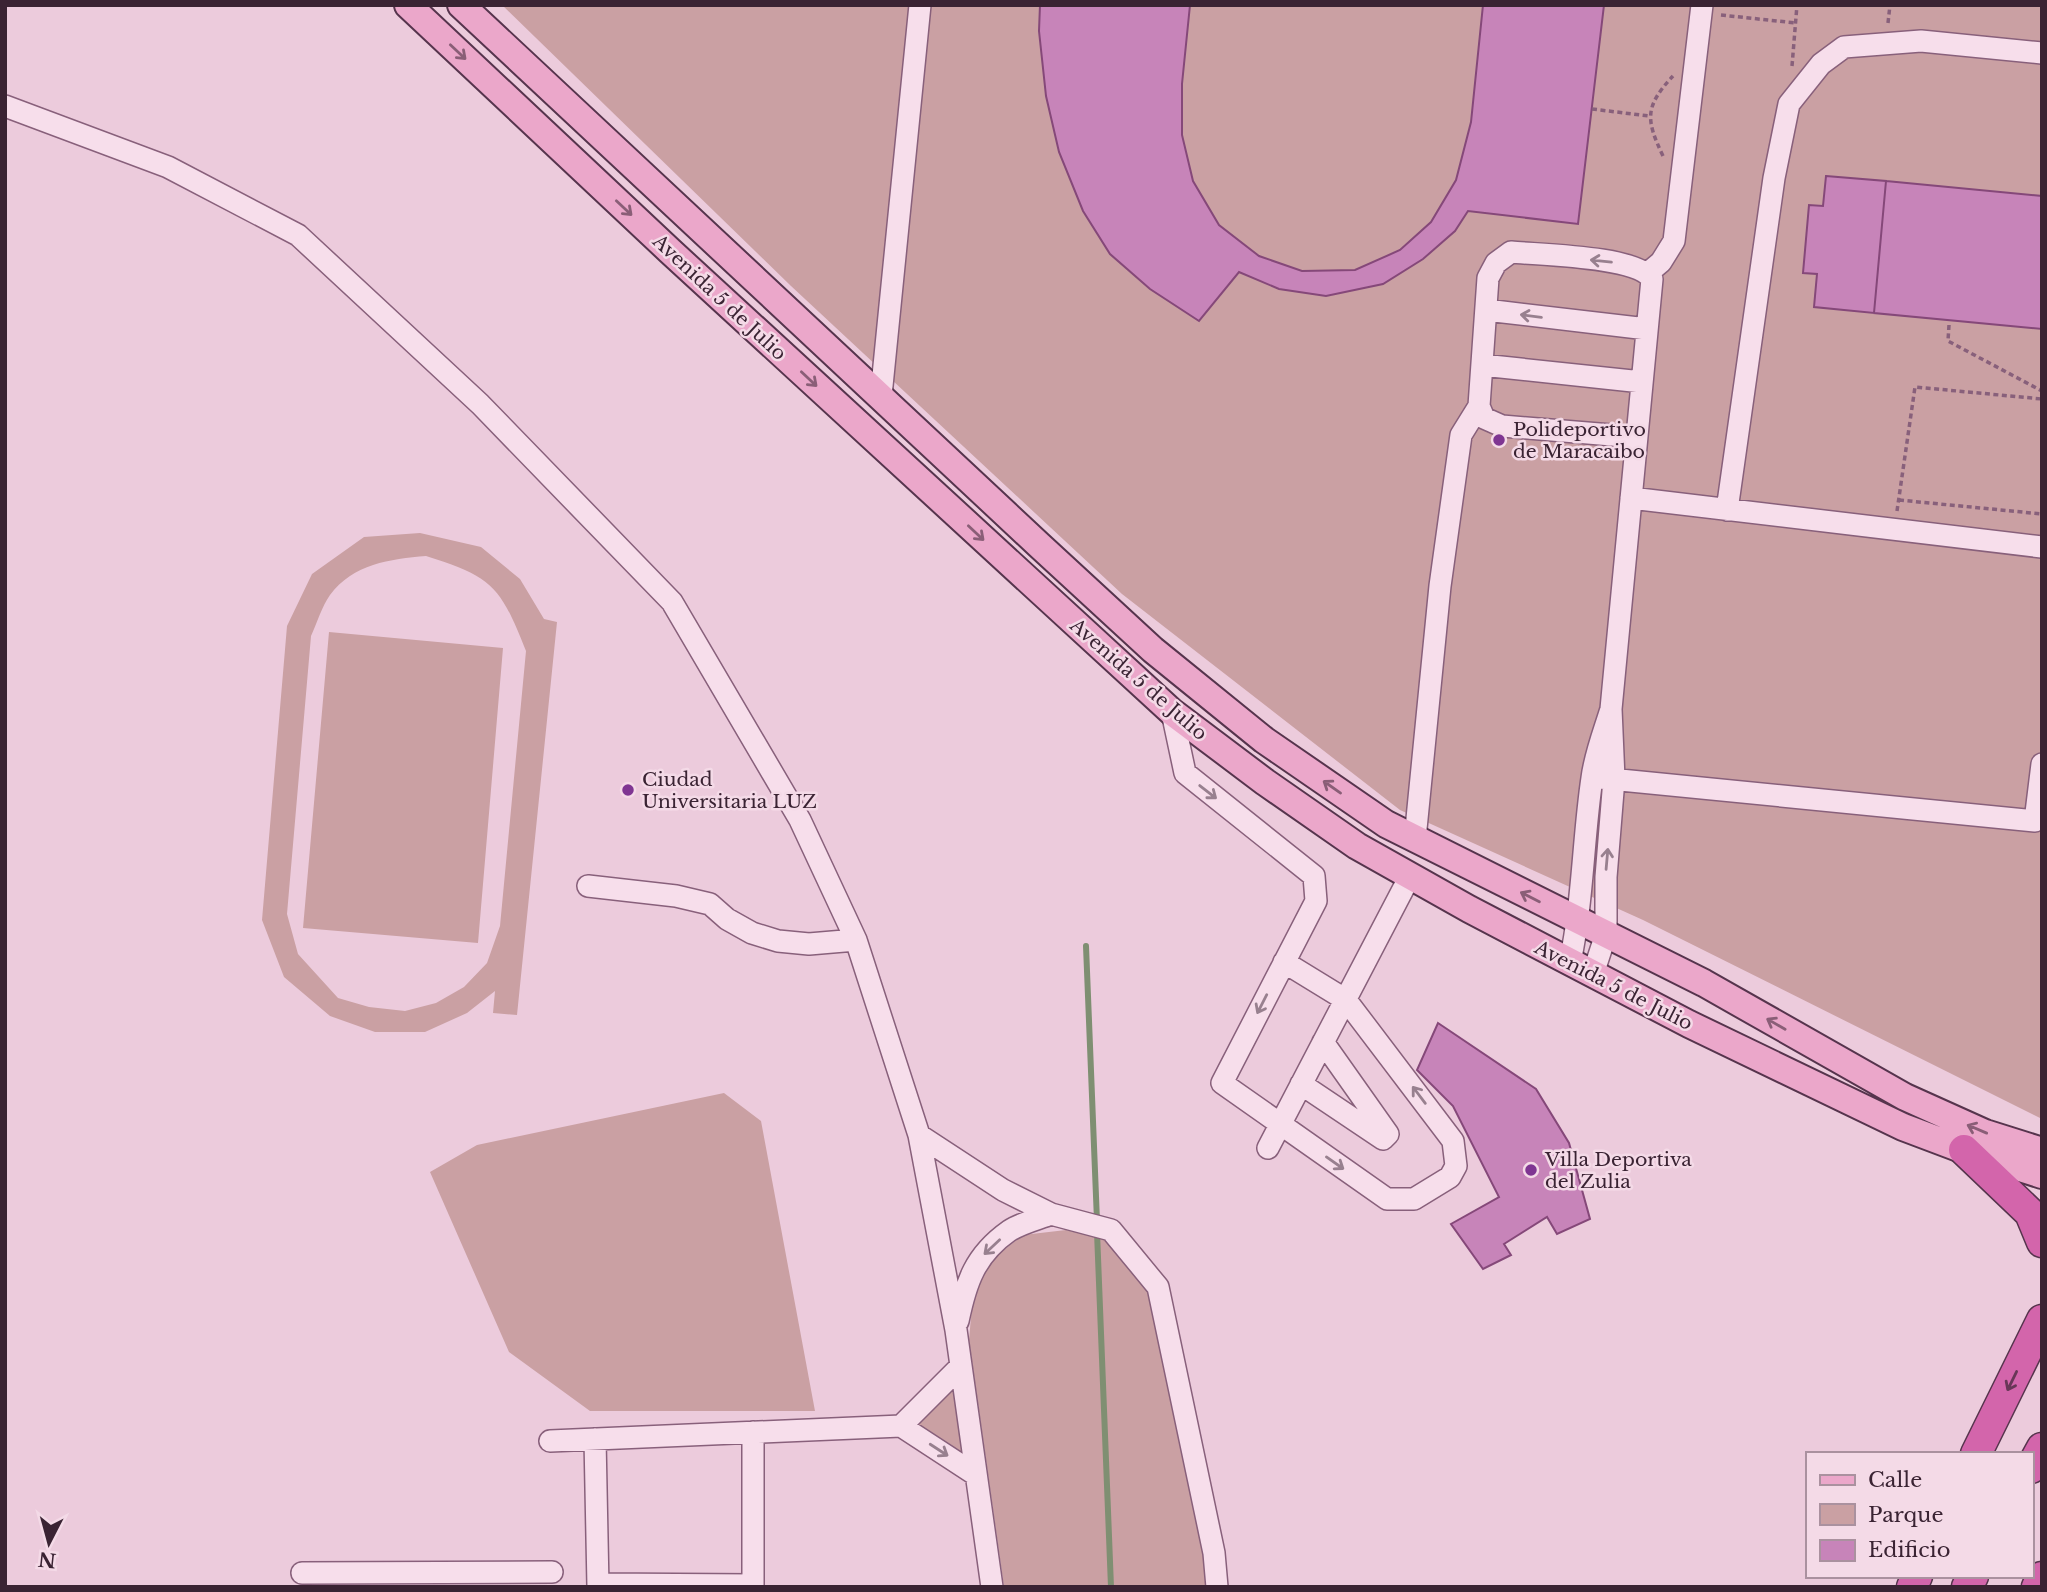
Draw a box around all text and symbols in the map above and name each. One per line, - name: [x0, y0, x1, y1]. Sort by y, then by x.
- one-way arrow: [449, 44, 467, 60]
- one-way arrow: [615, 199, 632, 216]
- street label: Avenida 5 de Julio: [647, 229, 791, 365]
- one-way arrow: [1590, 254, 1613, 267]
- one-way arrow: [1520, 309, 1542, 322]
- one-way arrow: [800, 370, 817, 387]
- place label: Polideportivo de Maracaibo: [1513, 418, 1646, 463]
- marker: Polideportivo de Maracaibo: [1491, 432, 1507, 448]
- one-way arrow: [967, 524, 984, 541]
- street label: Avenida 5 de Julio: [1065, 613, 1212, 745]
- place label: Ciudad Universitaria LUZ: [642, 768, 817, 813]
- one-way arrow: [1323, 780, 1342, 794]
- marker: Ciudad Universitaria LUZ: [620, 782, 636, 798]
- one-way arrow: [1199, 784, 1217, 800]
- one-way arrow: [1601, 848, 1614, 871]
- one-way arrow: [1520, 889, 1541, 903]
- street label: Avenida 5 de Julio: [1530, 935, 1697, 1035]
- one-way arrow: [1255, 993, 1269, 1014]
- one-way arrow: [1766, 1017, 1786, 1031]
- one-way arrow: [1411, 1086, 1426, 1105]
- one-way arrow: [1967, 1122, 1988, 1135]
- place label: Villa Deportiva del Zulia: [1544, 1148, 1692, 1193]
- one-way arrow: [1325, 1156, 1344, 1170]
- marker: Villa Deportiva del Zulia: [1523, 1162, 1539, 1178]
- one-way arrow: [984, 1238, 1001, 1255]
- one-way arrow: [2004, 1370, 2018, 1391]
- one-way arrow: [928, 1444, 948, 1458]
- legend: [1806, 1452, 2033, 1578]
- text: Calle: [1868, 1467, 1922, 1493]
- text: Parque: [1868, 1502, 1943, 1528]
- north arrow: [14, 1508, 84, 1578]
- text: Edificio: [1868, 1537, 1950, 1563]
- text: N: [37, 1547, 57, 1572]

